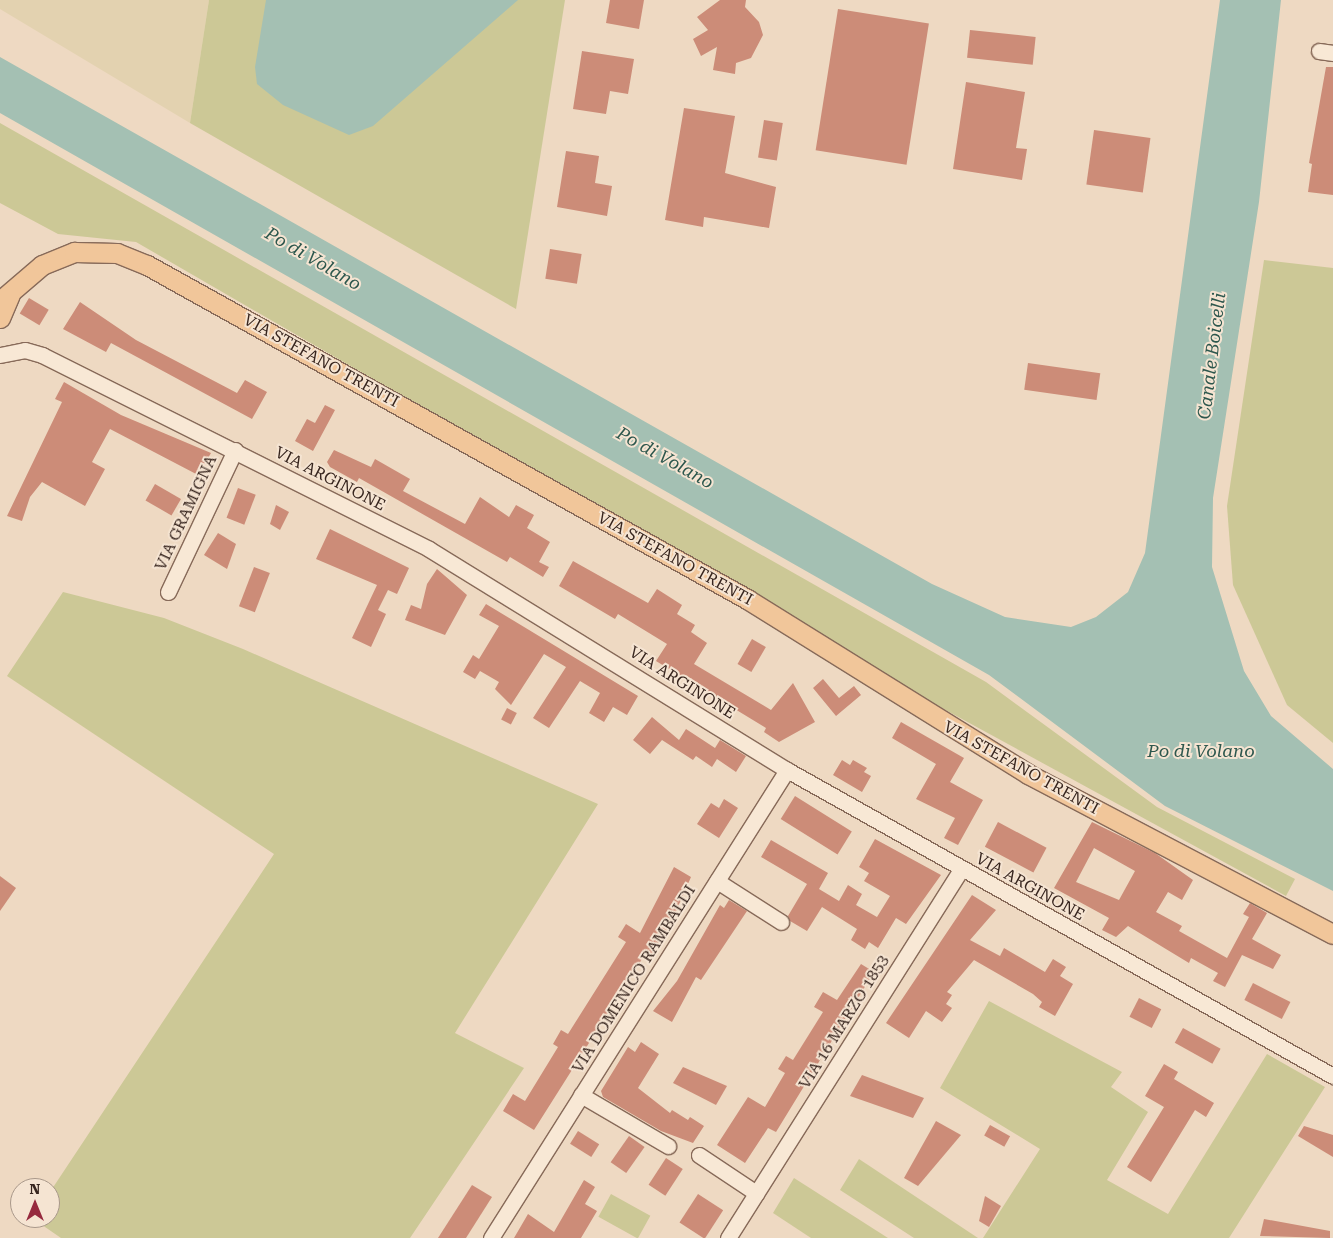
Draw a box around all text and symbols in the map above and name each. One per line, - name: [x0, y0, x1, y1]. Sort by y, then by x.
- water label: Po di Volano: [261, 223, 365, 295]
- water label: Canale Boicelli: [1193, 291, 1231, 421]
- street label: VIA STEFANO TRENTI: [240, 310, 402, 412]
- water label: Po di Volano: [613, 423, 717, 493]
- street label: VIA ARGINONE: [271, 443, 389, 515]
- street label: VIA GRAMIGNA: [151, 452, 221, 574]
- street label: VIA STEFANO TRENTI: [594, 508, 756, 610]
- street label: VIA ARGINONE: [625, 643, 739, 723]
- street label: VIA STEFANO TRENTI: [940, 717, 1102, 819]
- water label: Po di Volano: [1147, 740, 1255, 762]
- street label: VIA ARGINONE: [972, 849, 1088, 925]
- street label: VIA DOMENICO RAMBALDI: [568, 882, 700, 1076]
- street label: VIA 16 MARZO 1853: [795, 951, 893, 1093]
- north arrow: [10, 1178, 60, 1228]
- text: N: [30, 1181, 40, 1197]

